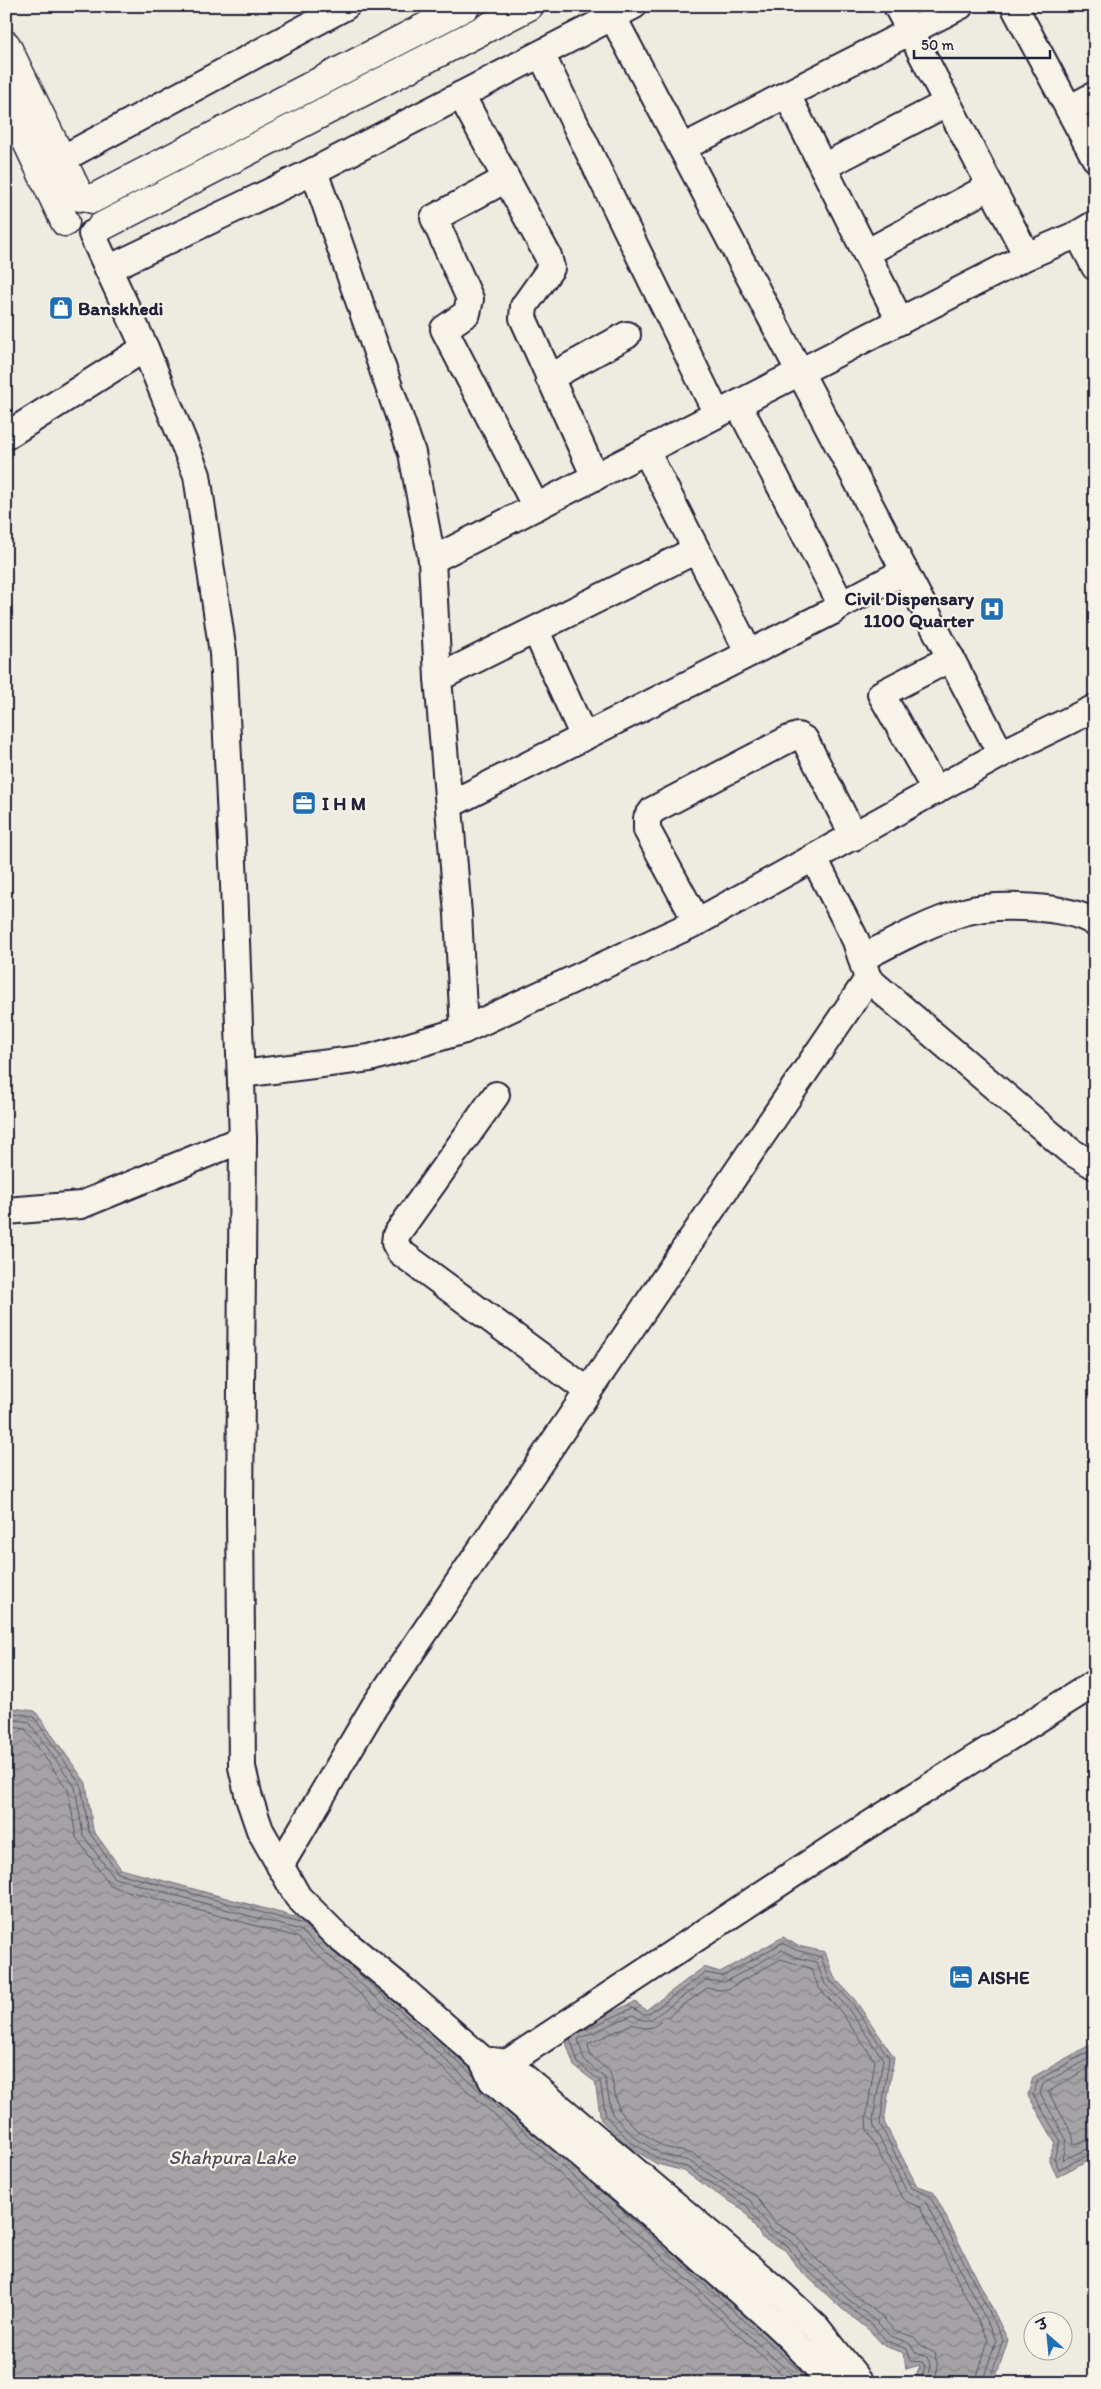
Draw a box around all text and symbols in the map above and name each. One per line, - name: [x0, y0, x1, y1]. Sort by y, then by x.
- scale bar: [914, 28, 1050, 60]
- text: 50 m: [921, 36, 954, 54]
- shop icon: Banskhedi: [48, 295, 74, 321]
- place label: Banskhedi: [78, 297, 163, 320]
- place label: Civil Dispensary 1100 Quarter: [845, 587, 974, 632]
- hospital icon: Civil Dispensary 1100 Quarter: [979, 596, 1005, 622]
- office icon: I H M: [291, 790, 317, 816]
- place label: I H M: [322, 792, 366, 815]
- hotel icon: AISHE: [948, 1964, 974, 1990]
- place label: AISHE: [977, 1966, 1030, 1989]
- water label: Shahpura Lake: [168, 2145, 297, 2169]
- north arrow: [1024, 2312, 1074, 2362]
- text: उ: [1033, 2314, 1052, 2335]

